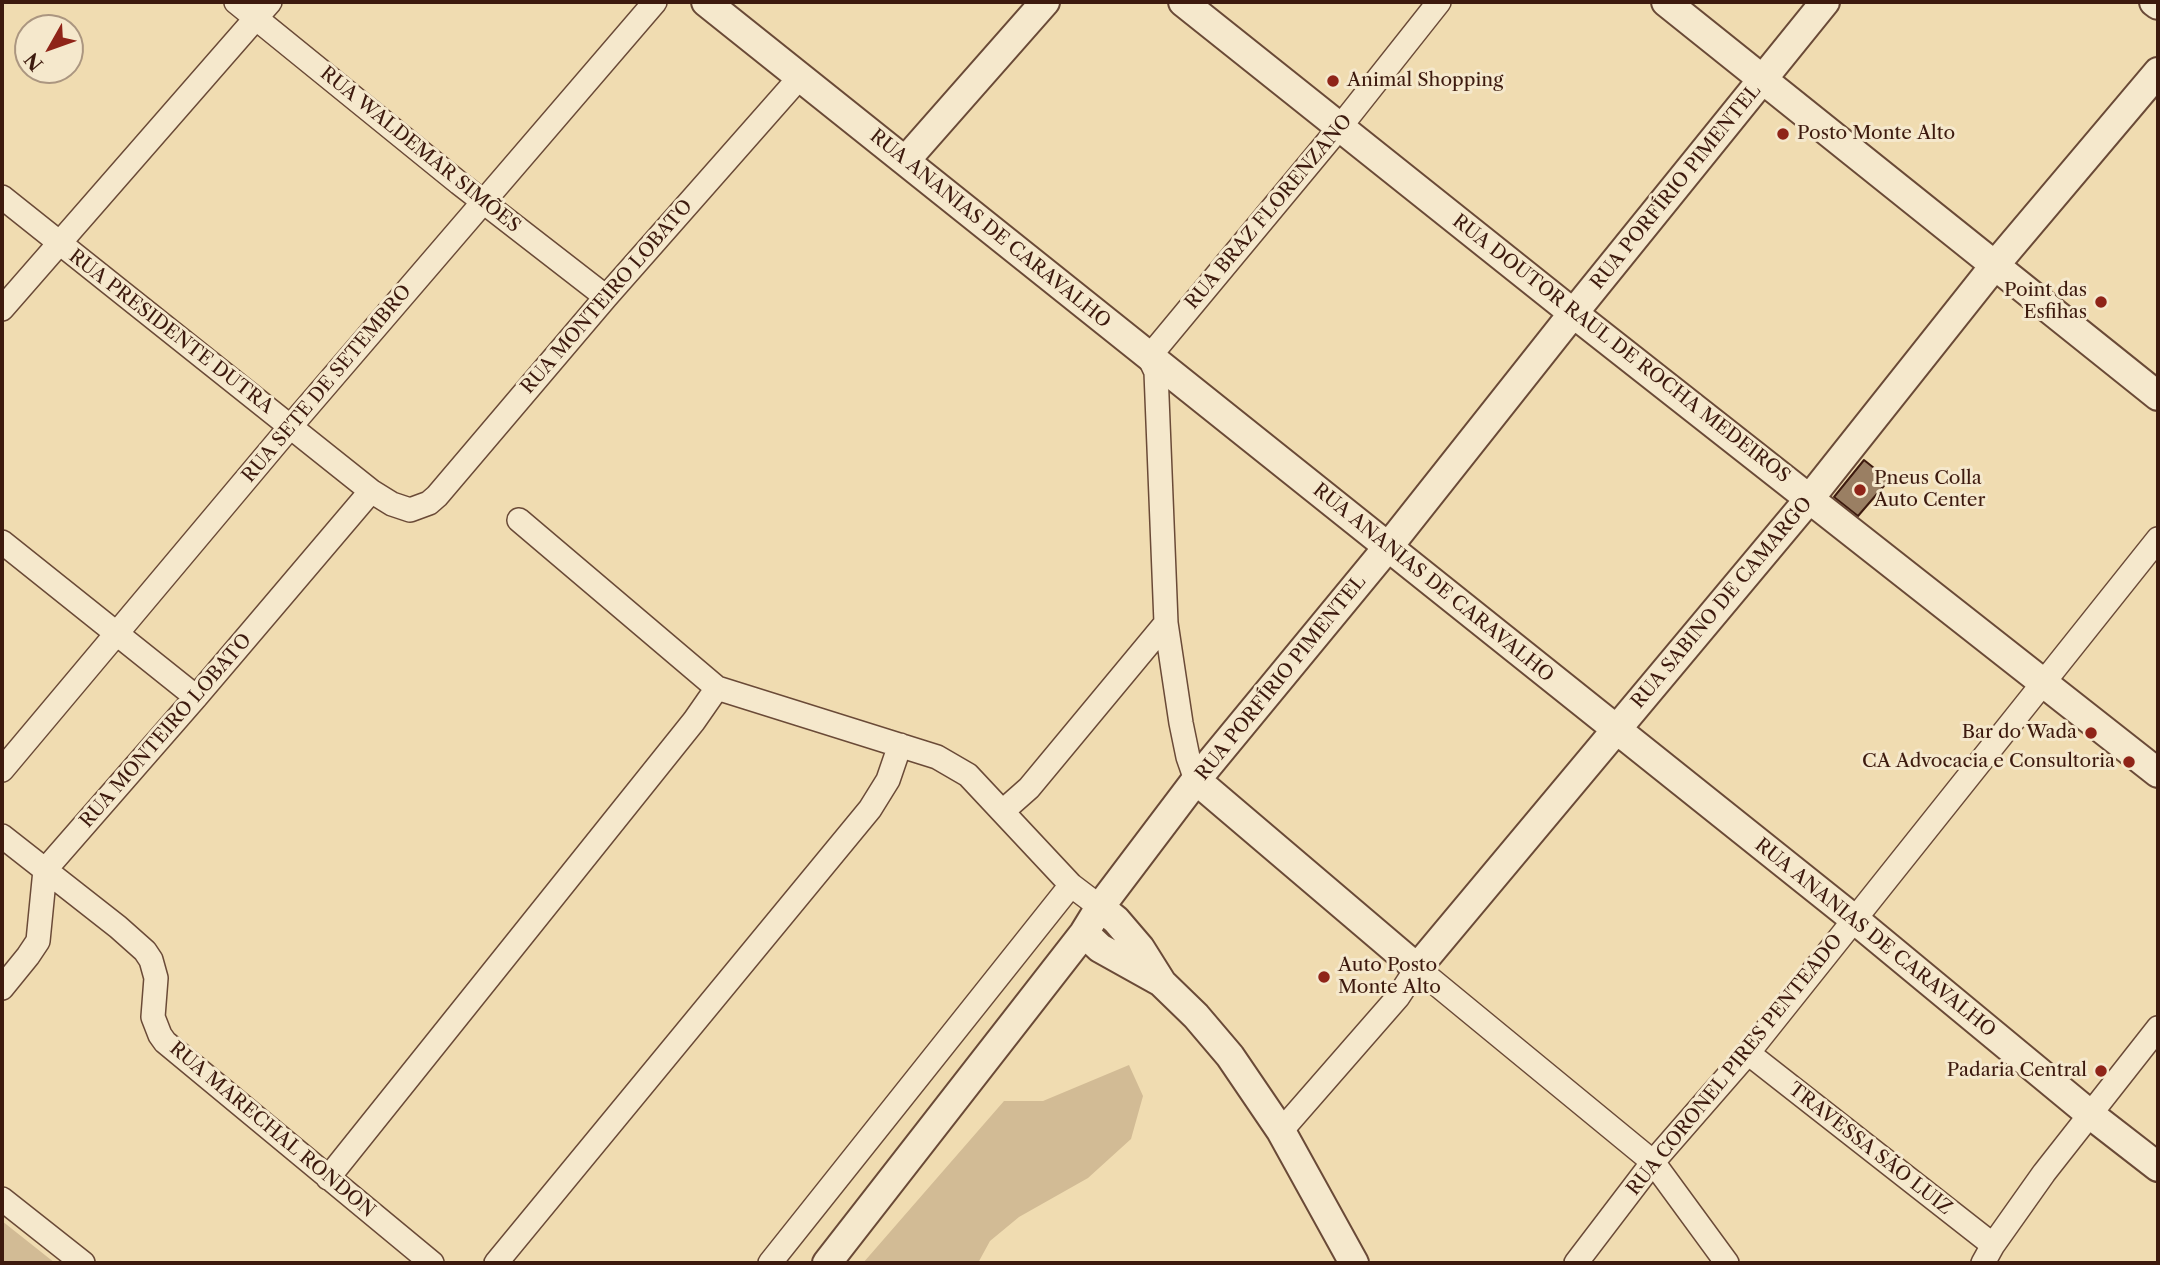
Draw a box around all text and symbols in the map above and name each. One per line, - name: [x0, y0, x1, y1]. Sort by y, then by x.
- north arrow: [14, 14, 84, 84]
- text: N: [20, 48, 48, 75]
- street label: RUA WALDEMAR SIMÕES: [315, 62, 525, 238]
- place label: Animal Shopping: [1347, 70, 1503, 92]
- marker: Animal Shopping: [1325, 73, 1341, 89]
- street label: RUA PORFÍRIO PIMENTEL: [1586, 80, 1766, 294]
- street label: RUA BRAZ FLORENZANO: [1181, 110, 1357, 314]
- place label: Posto Monte Alto: [1797, 123, 1955, 145]
- street label: RUA ANANIAS DE CARAVALHO: [865, 125, 1115, 333]
- marker: Posto Monte Alto: [1775, 126, 1791, 142]
- street label: RUA MONTEIRO LOBATO: [516, 195, 698, 399]
- street label: RUA DOUTOR RAUL DE ROCHA MEDEIROS: [1448, 210, 1794, 488]
- street label: RUA PRESIDENTE DUTRA: [64, 245, 278, 419]
- place label: Point das Esfihas: [2004, 280, 2087, 324]
- street label: RUA SETE DE SETEMBRO: [238, 281, 416, 487]
- marker: Point das Esfihas: [2093, 294, 2109, 310]
- place label: Pneus Colla Auto Center: [1874, 468, 1985, 512]
- street label: RUA ANANIAS DE CARAVALHO: [1308, 479, 1558, 687]
- marker: Pneus Colla Auto Center: [1852, 482, 1868, 498]
- street label: RUA SABINO DE CAMARGO: [1627, 493, 1817, 713]
- street label: RUA PORFÍRIO PIMENTEL: [1191, 571, 1371, 785]
- street label: RUA MONTEIRO LOBATO: [75, 629, 257, 833]
- place label: Bar do Wada: [1962, 722, 2077, 744]
- marker: Bar do Wada: [2083, 725, 2099, 741]
- place label: CA Advocacia e Consultoria: [1862, 751, 2115, 773]
- marker: CA Advocacia e Consultoria: [2121, 754, 2137, 770]
- street label: RUA ANANIAS DE CARAVALHO: [1750, 834, 2000, 1042]
- street label: RUA CORONEL PIRES PENTEADO: [1622, 930, 1848, 1200]
- place label: Auto Posto Monte Alto: [1338, 955, 1441, 999]
- marker: Auto Posto Monte Alto: [1316, 969, 1332, 985]
- street label: RUA MARECHAL RONDON: [165, 1037, 379, 1223]
- place label: Padaria Central: [1947, 1060, 2087, 1082]
- marker: Padaria Central: [2093, 1063, 2109, 1079]
- street label: TRAVESSA SÃO LUIZ: [1784, 1078, 1956, 1220]

